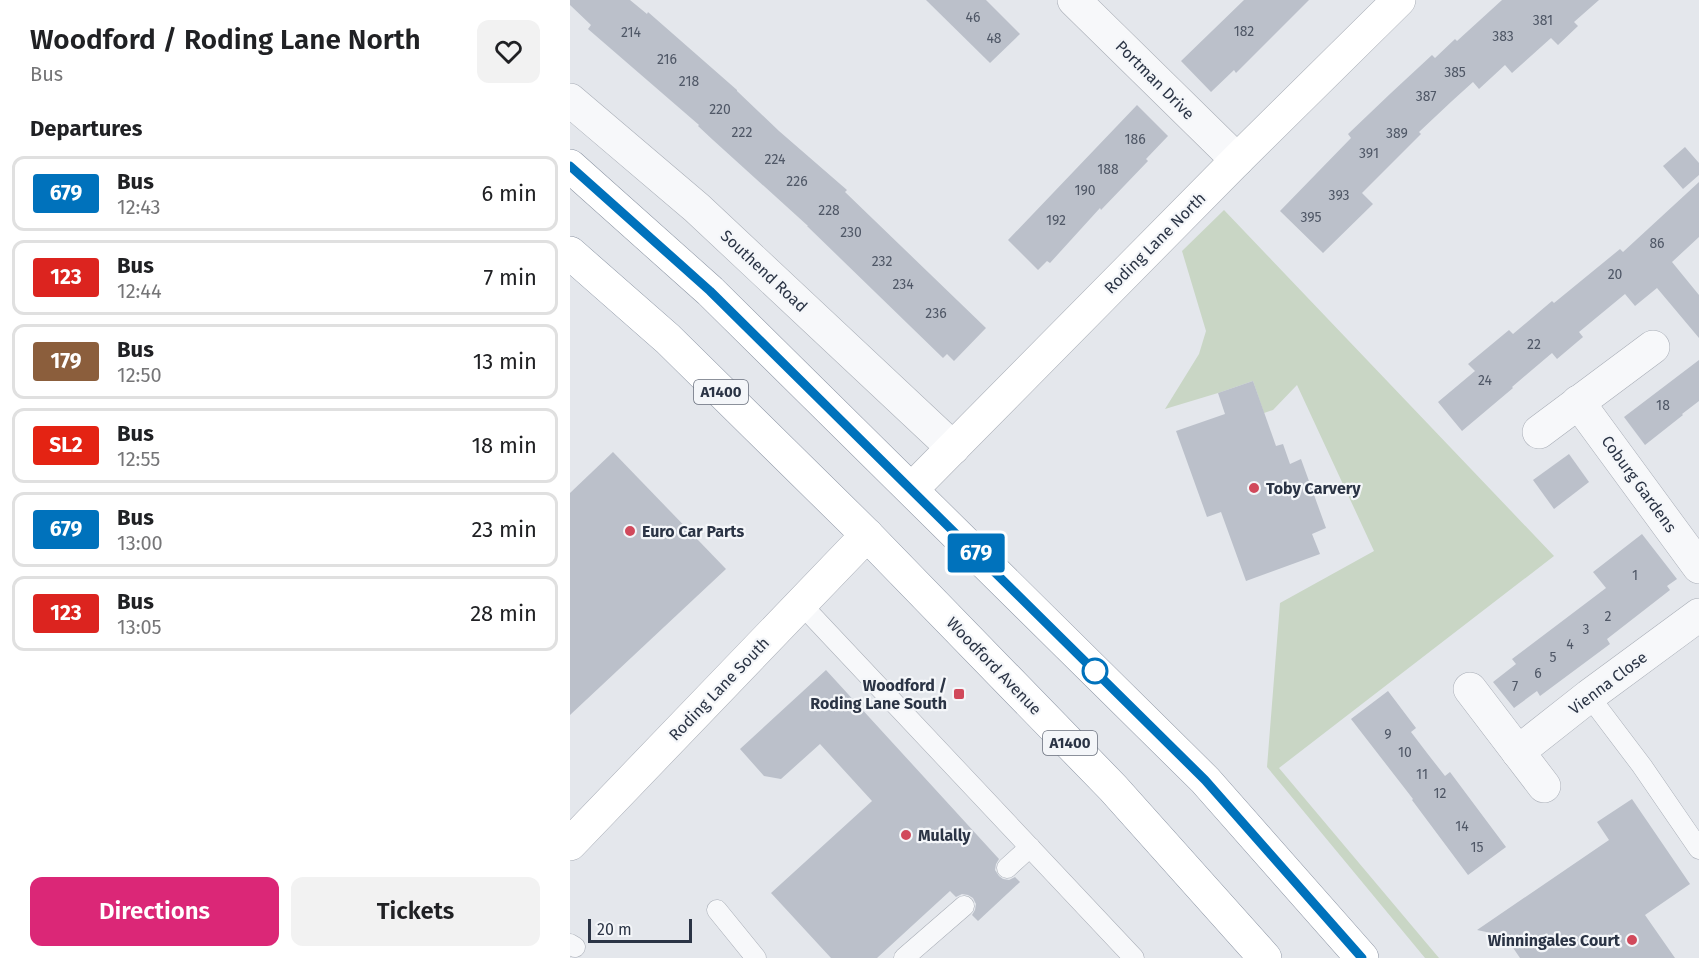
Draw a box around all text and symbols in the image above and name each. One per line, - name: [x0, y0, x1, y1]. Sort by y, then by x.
- house number: 46: [966, 9, 980, 26]
- house number: 381: [1533, 12, 1553, 29]
- button: heart: [477, 20, 540, 83]
- text: Woodford / Roding Lane North: [30, 23, 421, 56]
- house number: 182: [1234, 23, 1254, 40]
- house number: 214: [621, 24, 642, 41]
- house number: 383: [1492, 28, 1514, 45]
- house number: 48: [986, 30, 1002, 47]
- street label: Portman Drive: [1112, 37, 1198, 123]
- house number: 216: [657, 51, 677, 68]
- text: Bus: [30, 62, 63, 86]
- house number: 385: [1444, 64, 1466, 81]
- house number: 218: [679, 73, 699, 90]
- house number: 387: [1416, 88, 1436, 105]
- house number: 220: [709, 101, 731, 118]
- text: Departures: [30, 115, 142, 142]
- house number: 222: [732, 124, 752, 141]
- house number: 389: [1386, 125, 1408, 142]
- house number: 186: [1124, 131, 1146, 148]
- house number: 391: [1359, 145, 1379, 162]
- house number: 224: [765, 151, 786, 168]
- house number: 188: [1097, 161, 1119, 178]
- text: Bus: [117, 168, 154, 195]
- house number: 226: [786, 173, 808, 190]
- text: 679: [50, 180, 82, 206]
- text: 6 min: [481, 180, 537, 207]
- house number: 190: [1074, 182, 1096, 199]
- house number: 393: [1329, 187, 1349, 204]
- street label: Roding Lane North: [1100, 188, 1210, 298]
- text: 12:43: [117, 195, 161, 219]
- house number: 228: [818, 202, 840, 219]
- house number: 395: [1300, 209, 1322, 226]
- house number: 192: [1046, 212, 1066, 229]
- house number: 230: [840, 224, 862, 241]
- street label: Southend Road: [717, 226, 811, 316]
- house number: 86: [1649, 235, 1665, 252]
- text: Bus: [117, 252, 154, 279]
- house number: 232: [872, 253, 892, 270]
- text: 123: [50, 264, 82, 290]
- text: 7 min: [483, 264, 537, 291]
- house number: 20: [1608, 266, 1623, 283]
- house number: 234: [892, 276, 914, 293]
- text: 12:44: [117, 279, 162, 303]
- house number: 236: [925, 305, 947, 322]
- text: Bus: [117, 336, 154, 363]
- house number: 22: [1527, 336, 1541, 353]
- text: 179: [50, 348, 82, 374]
- text: 13 min: [473, 348, 537, 375]
- text: 12:50: [117, 363, 162, 387]
- house number: 24: [1478, 372, 1493, 389]
- road number: A1400: [694, 380, 748, 404]
- house number: 18: [1656, 397, 1670, 414]
- text: Bus: [117, 420, 154, 447]
- text: SL2: [49, 432, 83, 458]
- text: 18 min: [472, 432, 537, 459]
- street label: Coburg Gardens: [1598, 432, 1680, 536]
- text: 12:55: [117, 447, 160, 471]
- place label: Toby Carvery: [1266, 479, 1361, 498]
- marker: Toby Carvery: [1247, 481, 1261, 495]
- text: Bus: [117, 504, 154, 531]
- text: 679: [50, 516, 82, 542]
- text: 23 min: [471, 516, 537, 543]
- place label: Euro Car Parts: [642, 522, 745, 541]
- marker: Euro Car Parts: [623, 524, 637, 538]
- text: 13:00: [117, 531, 163, 555]
- line badge: 679: [942, 534, 1010, 572]
- text: 679: [960, 540, 992, 566]
- house number: 1: [1632, 567, 1638, 584]
- text: Bus: [117, 588, 154, 615]
- text: 123: [50, 600, 82, 626]
- text: 28 min: [470, 600, 537, 627]
- house number: 2: [1605, 608, 1612, 625]
- street label: Woodford Avenue: [943, 613, 1045, 719]
- text: 13:05: [117, 615, 162, 639]
- house number: 3: [1583, 621, 1590, 638]
- street label: Roding Lane South: [665, 633, 773, 745]
- house number: 4: [1566, 636, 1574, 653]
- street label: Vienna Close: [1565, 647, 1651, 719]
- house number: 5: [1549, 649, 1557, 666]
- unlabelled marker: [1082, 658, 1108, 684]
- house number: 6: [1534, 665, 1542, 682]
- place label: Woodford / Roding Lane South: [810, 676, 947, 713]
- house number: 7: [1512, 678, 1518, 695]
- marker: Woodford / Roding Lane South: [952, 687, 966, 701]
- house number: 9: [1384, 726, 1392, 743]
- road number: A1400: [1043, 731, 1097, 755]
- house number: 10: [1398, 744, 1412, 761]
- house number: 11: [1416, 766, 1428, 783]
- house number: 12: [1434, 785, 1447, 802]
- house number: 14: [1455, 818, 1469, 835]
- place label: Mulally: [918, 826, 971, 845]
- marker: Mulally: [899, 828, 913, 842]
- house number: 15: [1470, 839, 1484, 856]
- button: Directions: [30, 877, 279, 946]
- button: Tickets: [291, 877, 540, 946]
- scale bar: [588, 916, 692, 944]
- text: 20 m: [597, 920, 632, 939]
- place label: Winningales Court: [1488, 931, 1621, 950]
- marker: Winningales Court: [1625, 933, 1639, 947]

